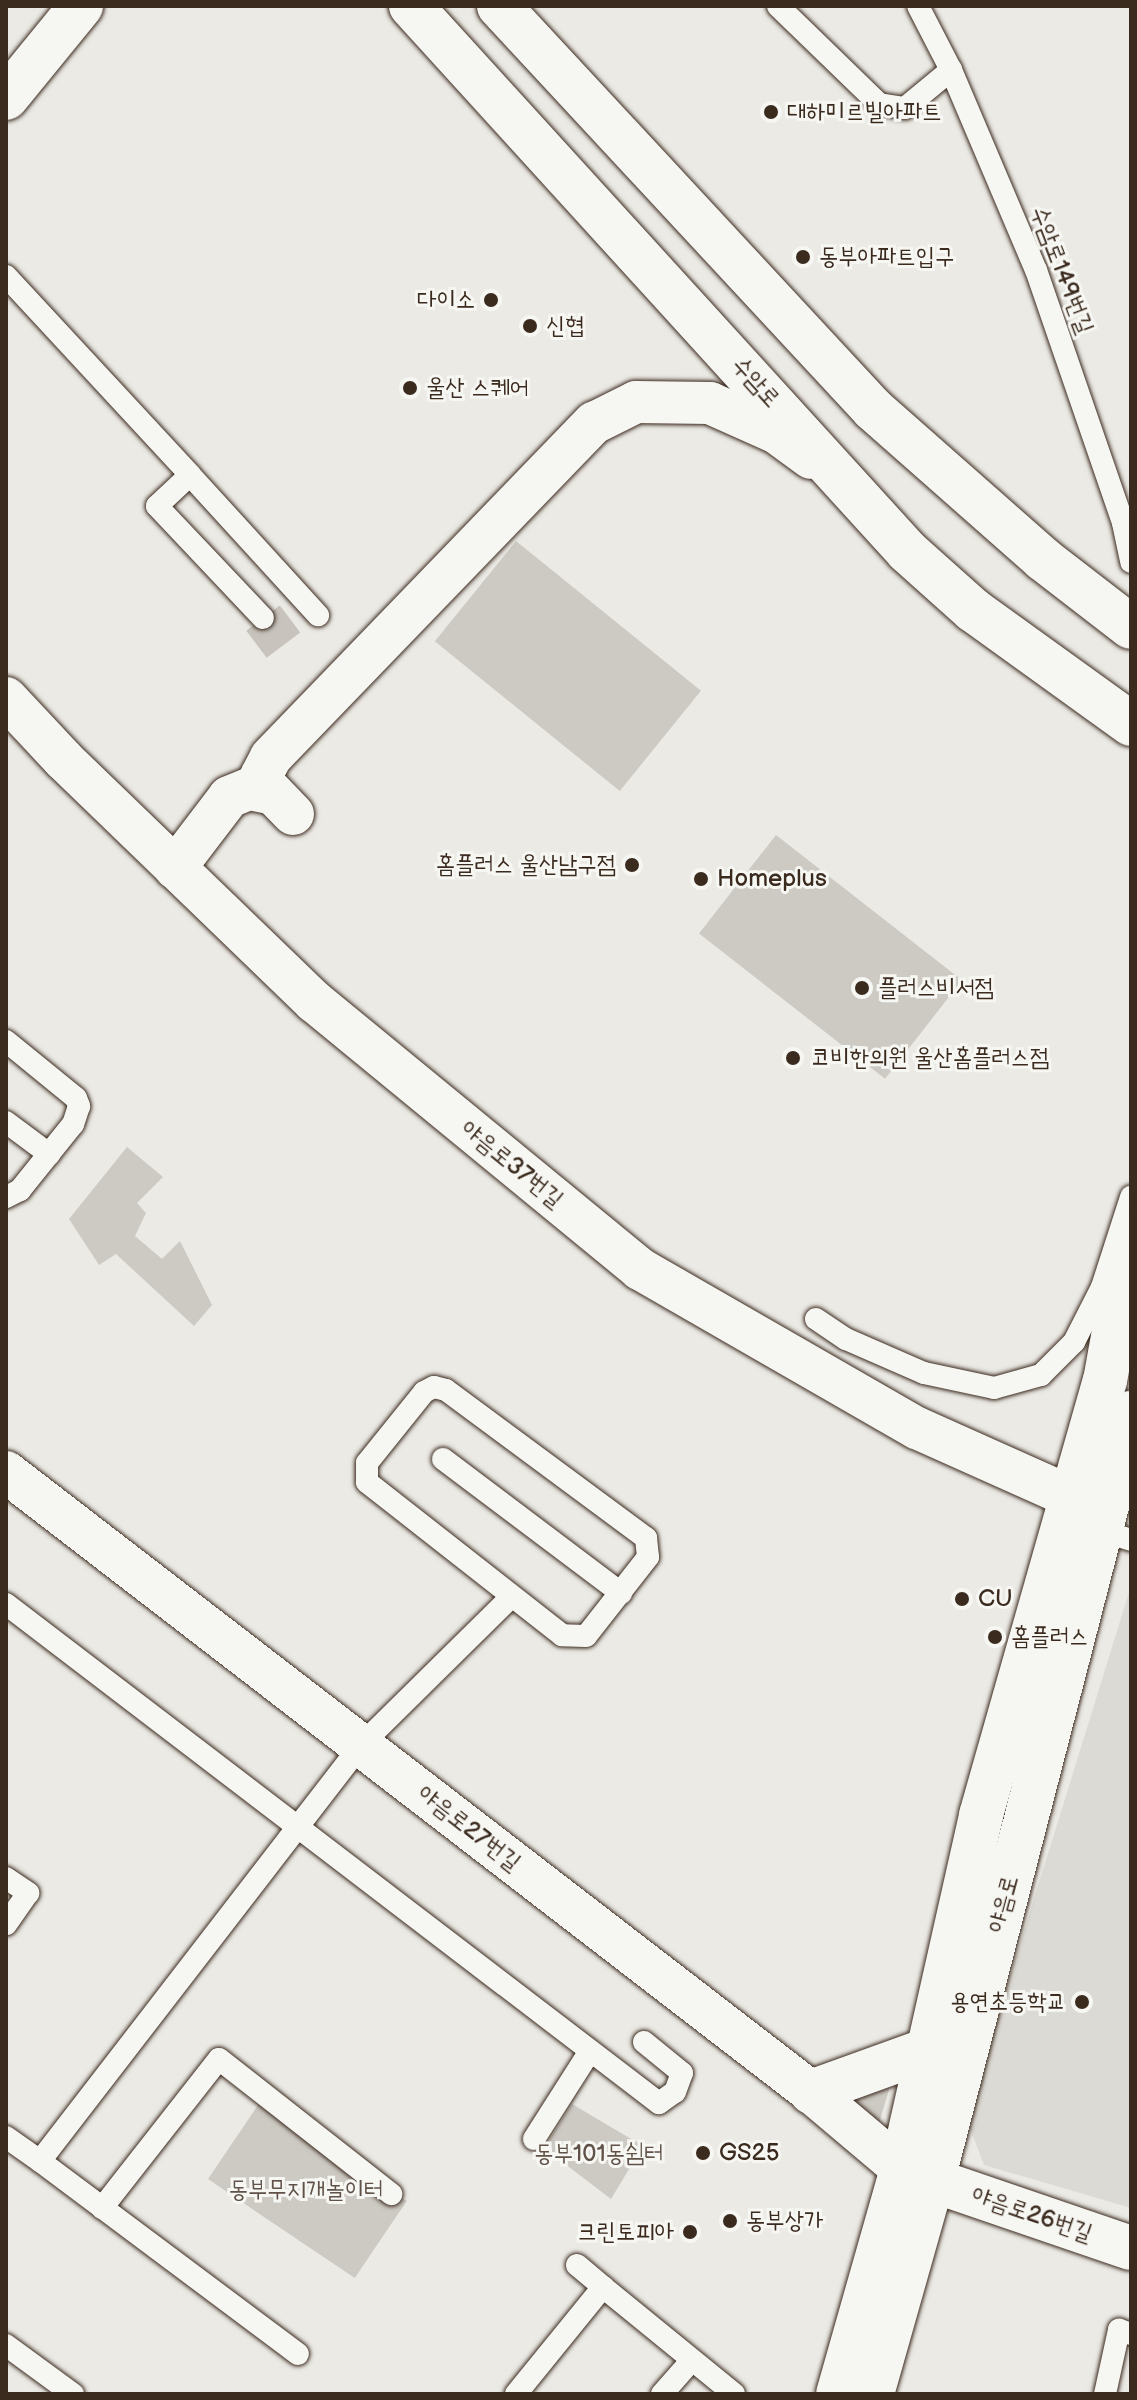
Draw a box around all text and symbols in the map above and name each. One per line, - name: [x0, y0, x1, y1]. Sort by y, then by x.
- place label: 대하미르빌아파트: [787, 98, 942, 126]
- marker: 대하미르빌아파트: [762, 103, 780, 121]
- street label: 수암로149번길: [1024, 202, 1100, 338]
- place label: 동부아파트입구: [819, 243, 954, 271]
- marker: 동부아파트입구: [794, 248, 812, 266]
- place label: 다이소: [417, 286, 475, 314]
- marker: 다이소: [482, 291, 500, 309]
- place label: 신협: [546, 312, 585, 340]
- marker: 신협: [521, 317, 539, 335]
- street label: 수암로: [726, 351, 786, 413]
- place label: 울산 스퀘어: [426, 374, 529, 402]
- marker: 울산 스퀘어: [401, 379, 419, 397]
- place label: 홈플러스 울산남구점: [436, 851, 616, 879]
- marker: 홈플러스 울산남구점: [623, 856, 641, 874]
- place label: Homeplus: [717, 865, 827, 893]
- marker: Homeplus: [692, 870, 710, 888]
- place label: 플러스비서점: [878, 974, 994, 1002]
- marker: 플러스비서점: [853, 979, 871, 997]
- place label: 코비한의원 울산홈플러스점: [811, 1044, 1049, 1072]
- marker: 코비한의원 울산홈플러스점: [782, 1047, 804, 1069]
- street label: 야음로37번길: [455, 1114, 569, 1214]
- place label: CU: [978, 1585, 1013, 1613]
- marker: CU: [953, 1590, 971, 1608]
- place label: 홈플러스: [1011, 1623, 1088, 1651]
- marker: 홈플러스: [986, 1628, 1004, 1646]
- street label: 야음로27번길: [412, 1779, 526, 1877]
- street label: 야음로: [982, 1872, 1024, 1936]
- place label: 용연초등학교: [950, 1988, 1066, 2016]
- marker: 용연초등학교: [1073, 1993, 1091, 2011]
- place label: GS25: [719, 2139, 779, 2167]
- park label: 동부101동쉼터: [534, 2140, 664, 2168]
- marker: GS25: [694, 2144, 712, 2162]
- park label: 동부무지개놀이터: [229, 2176, 383, 2204]
- street label: 야음로26번길: [968, 2180, 1096, 2248]
- place label: 동부상가: [746, 2207, 823, 2235]
- marker: 동부상가: [721, 2212, 739, 2230]
- place label: 크린토피아: [577, 2218, 674, 2246]
- marker: 크린토피아: [681, 2223, 699, 2241]

